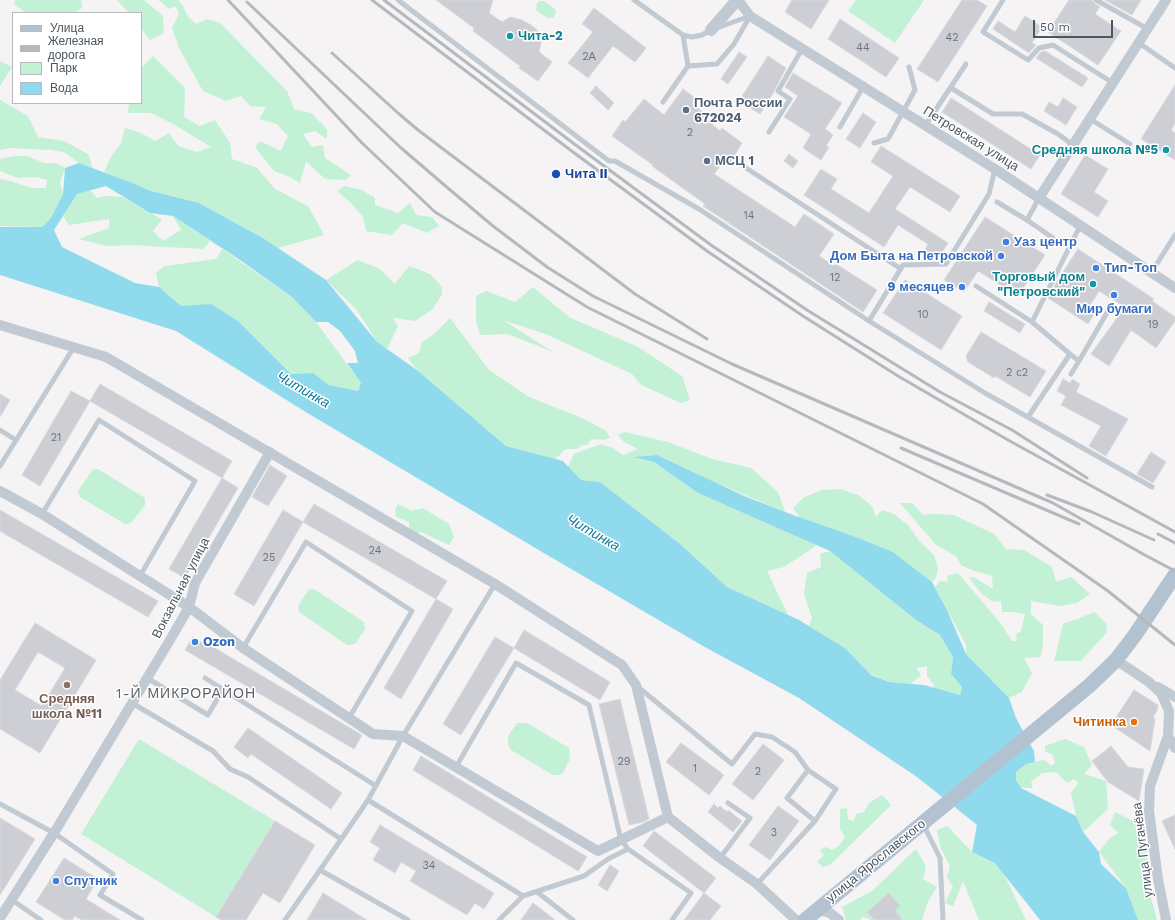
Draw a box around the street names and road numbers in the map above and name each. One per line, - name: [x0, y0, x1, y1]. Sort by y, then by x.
- street label: Петровская улица: [920, 103, 1022, 175]
- street label: Вокзальная улица: [149, 535, 213, 641]
- street label: улица Пугачёва: [1129, 802, 1157, 898]
- street label: улица Ярославского: [823, 816, 929, 906]

